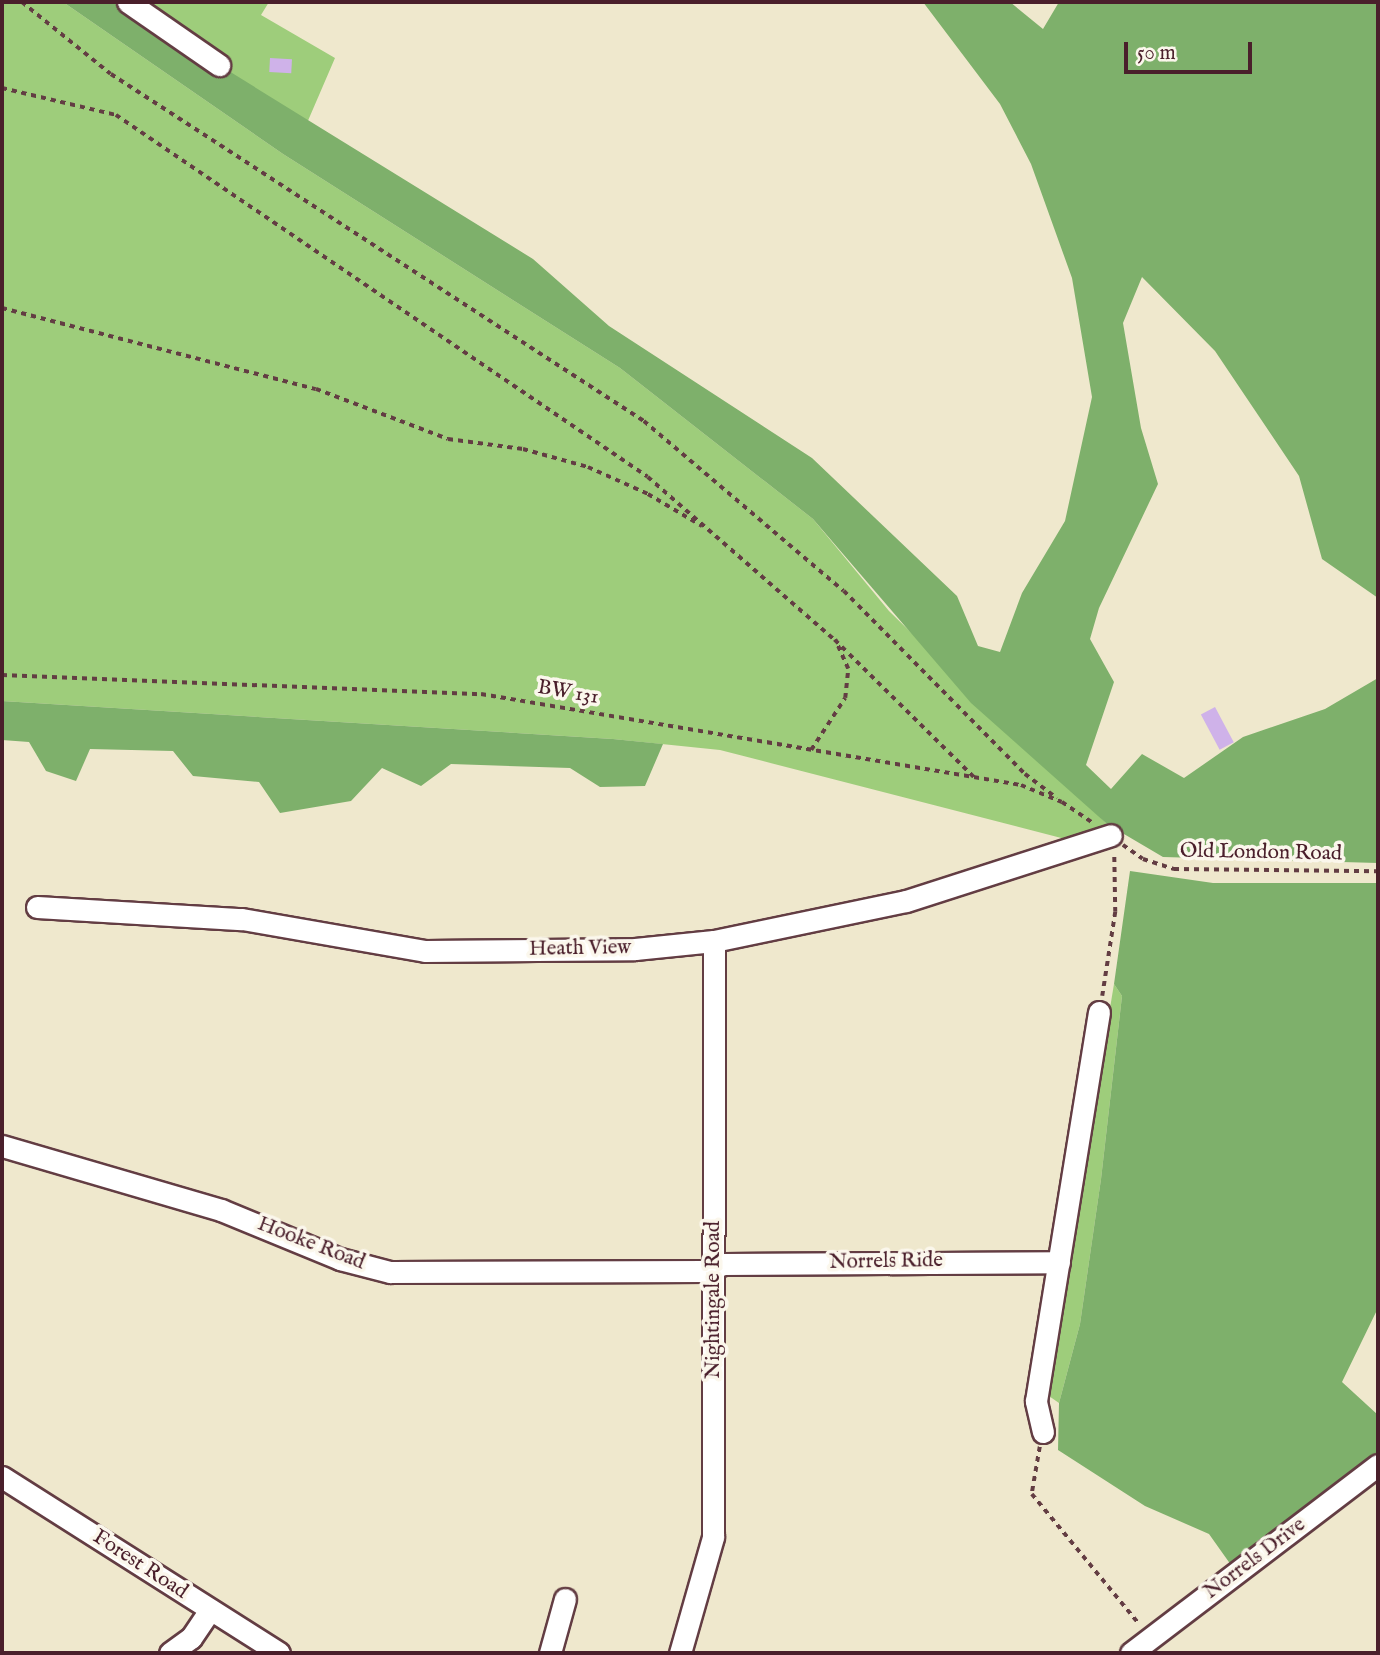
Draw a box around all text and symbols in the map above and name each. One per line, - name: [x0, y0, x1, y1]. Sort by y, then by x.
- scale bar: [1128, 28, 1256, 72]
- text: 50 m: [1137, 40, 1176, 67]
- street label: BW 131: [535, 675, 601, 711]
- street label: Old London Road: [1180, 839, 1342, 867]
- street label: Heath View: [529, 936, 631, 962]
- street label: Hooke Road: [254, 1212, 368, 1276]
- street label: Nightingale Road: [701, 1221, 727, 1379]
- street label: Norrels Ride: [829, 1248, 943, 1276]
- street label: Norrels Drive: [1199, 1513, 1311, 1605]
- street label: Forest Road: [88, 1525, 192, 1605]

